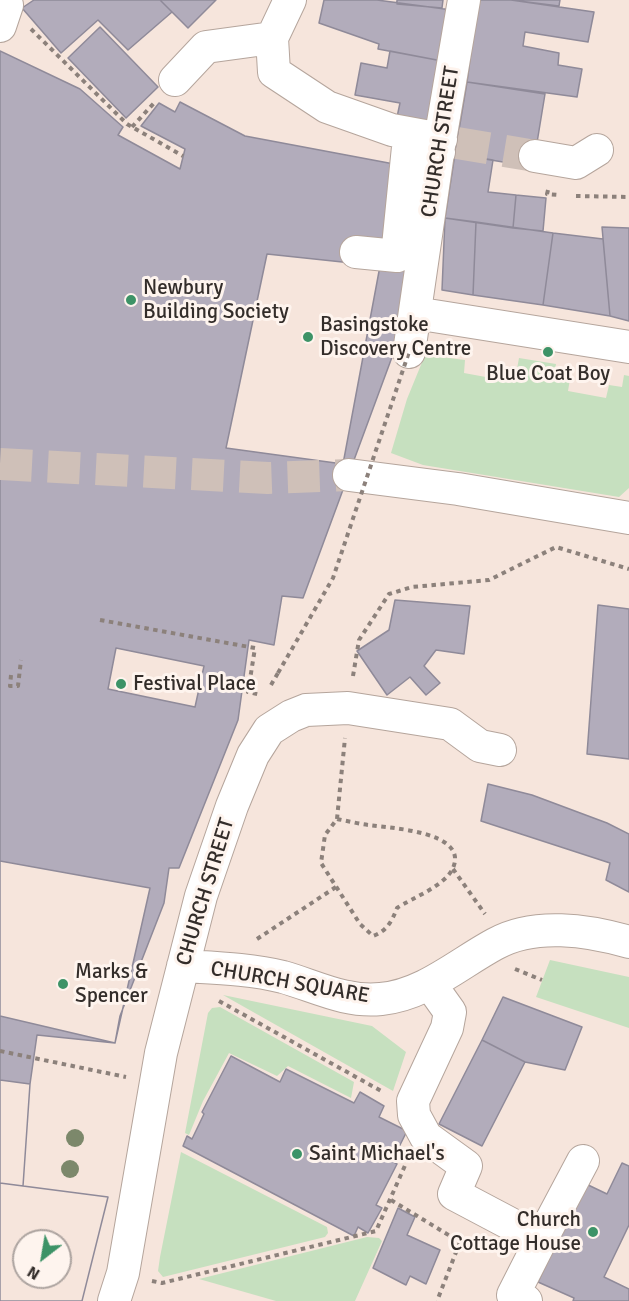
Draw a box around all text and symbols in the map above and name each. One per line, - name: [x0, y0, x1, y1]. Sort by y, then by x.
- street label: CHURCH STREET: [417, 65, 465, 219]
- place label: Newbury Building Society: [143, 275, 289, 325]
- marker: Newbury Building Society: [124, 293, 138, 307]
- place label: Basingstoke Discovery Centre: [320, 312, 471, 362]
- marker: Basingstoke Discovery Centre: [301, 330, 315, 344]
- marker: Blue Coat Boy: [541, 345, 555, 359]
- place label: Blue Coat Boy: [486, 361, 610, 387]
- place label: Festival Place: [133, 671, 256, 697]
- marker: Festival Place: [114, 677, 128, 691]
- street label: CHURCH STREET: [172, 815, 240, 969]
- street label: CHURCH SQUARE: [209, 957, 371, 1009]
- place label: Marks & Spencer: [75, 959, 148, 1009]
- marker: Marks & Spencer: [56, 977, 70, 991]
- place label: Saint Michael's: [309, 1141, 445, 1167]
- marker: Saint Michael's: [290, 1147, 304, 1161]
- place label: Church Cottage House: [450, 1207, 581, 1257]
- marker: Church Cottage House: [586, 1225, 600, 1239]
- north arrow: [12, 1229, 72, 1289]
- text: N: [24, 1261, 44, 1284]

